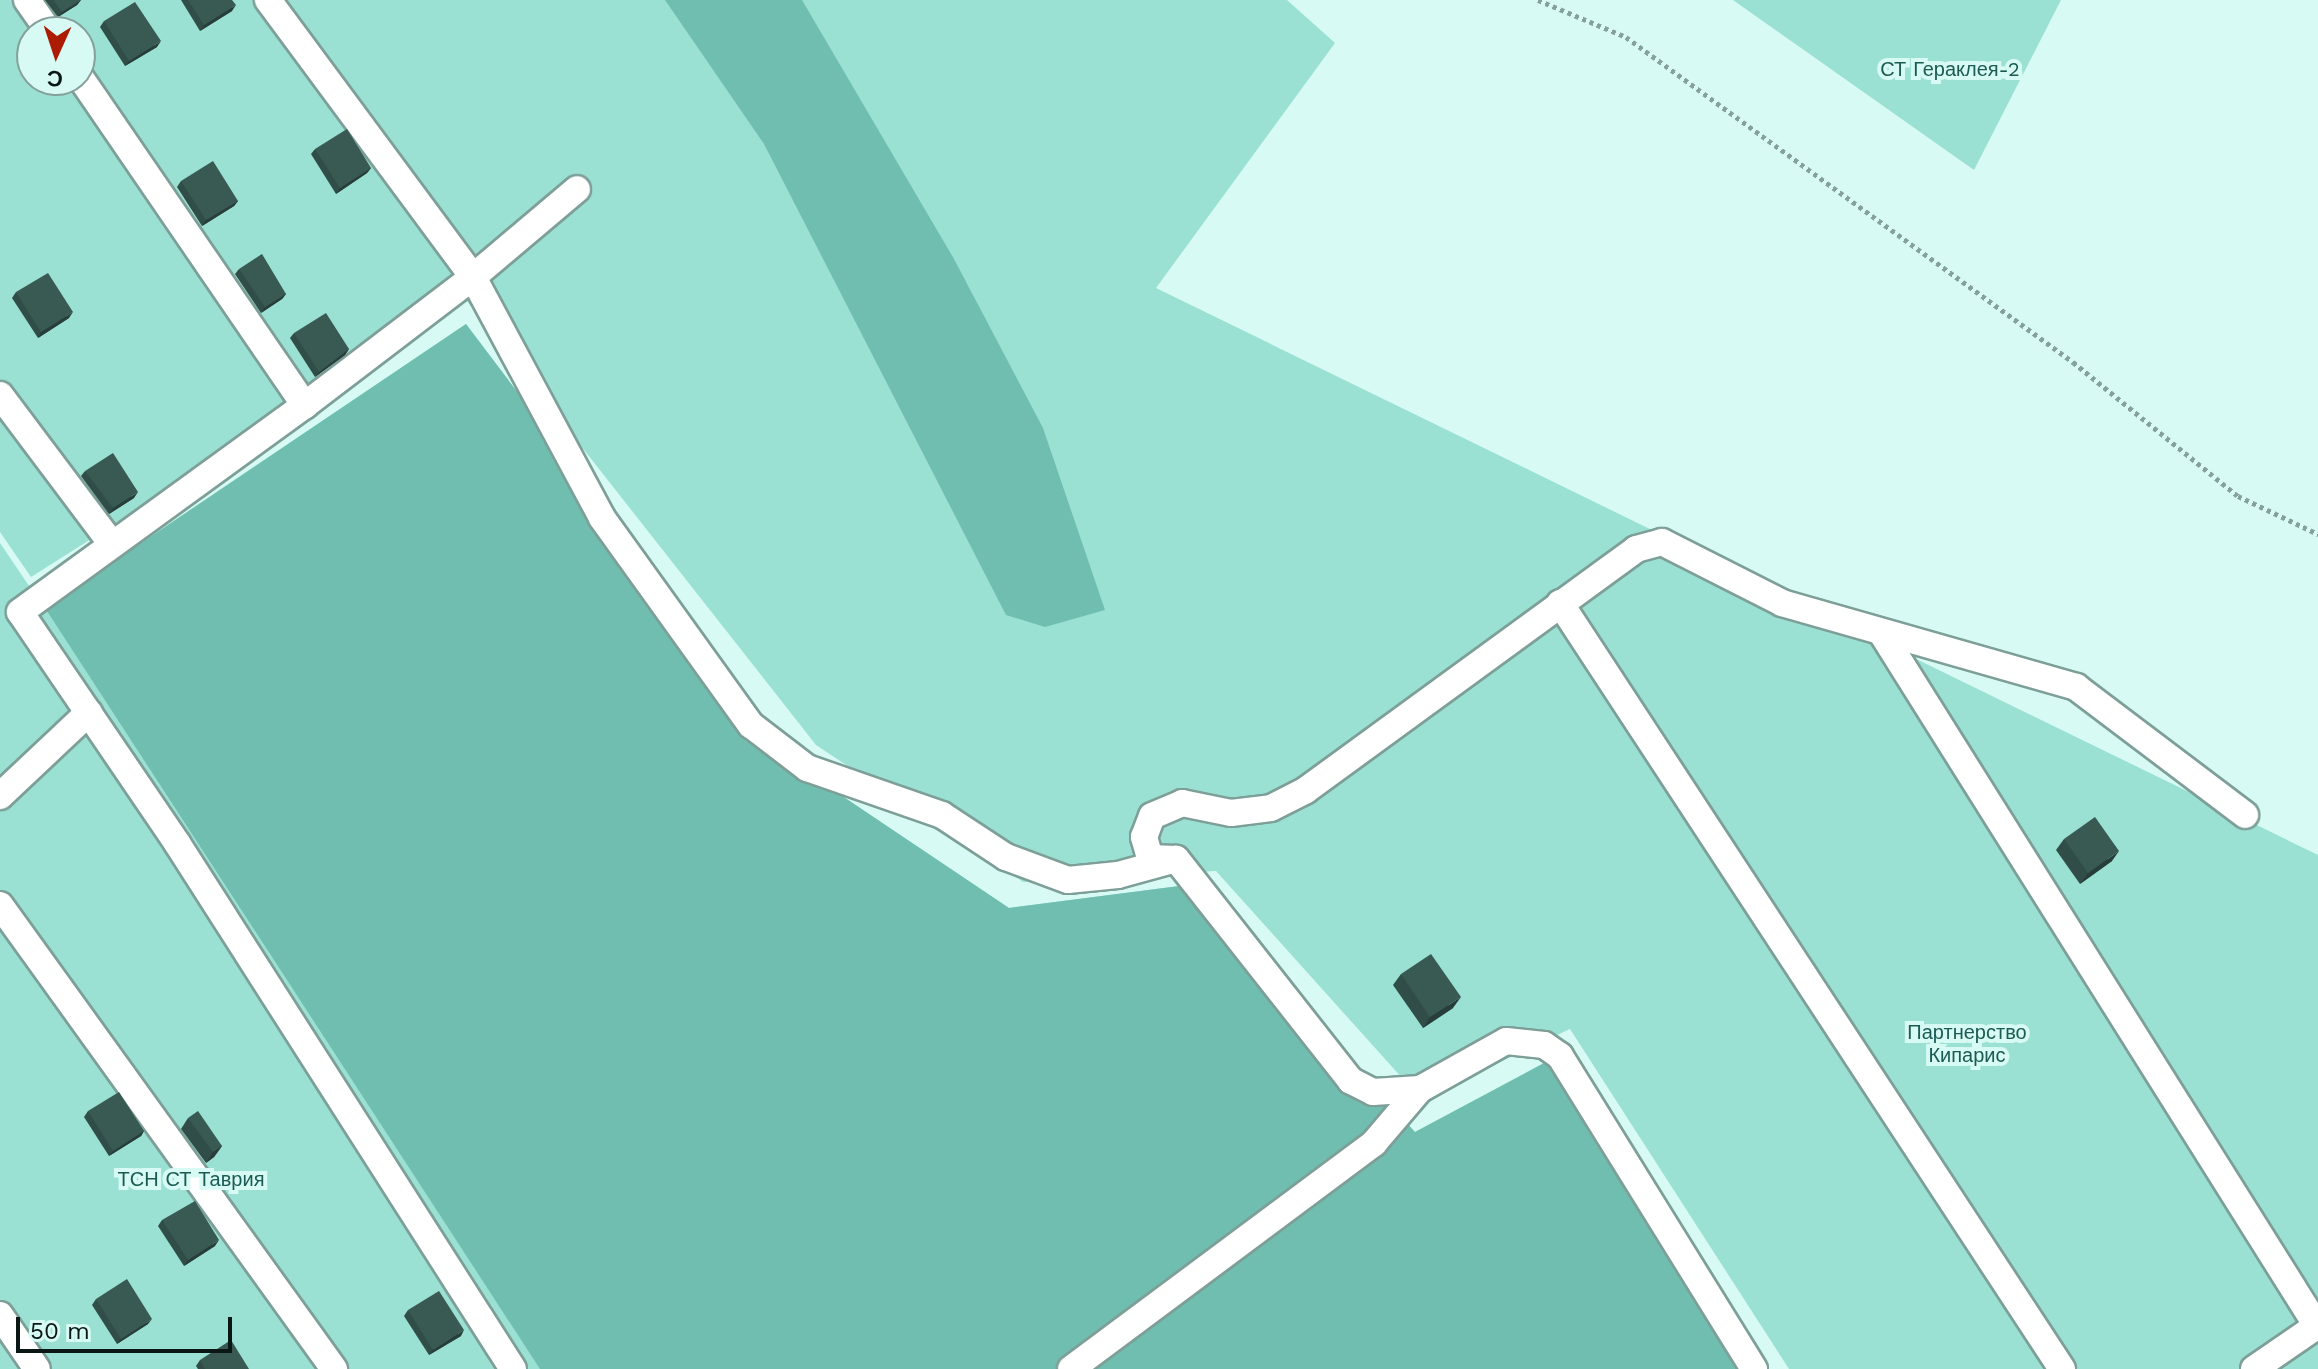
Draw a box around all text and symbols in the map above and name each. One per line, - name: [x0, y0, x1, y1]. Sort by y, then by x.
- north arrow: [16, 16, 96, 96]
- park label: СТ Гераклея-2: [1880, 57, 2020, 81]
- text: С: [46, 66, 63, 91]
- park label: Партнерство Кипарис: [1907, 1021, 2027, 1068]
- park label: ТСН СТ Таврия: [118, 1167, 264, 1191]
- scale bar: [20, 1301, 236, 1351]
- text: 50 m: [30, 1317, 90, 1345]

